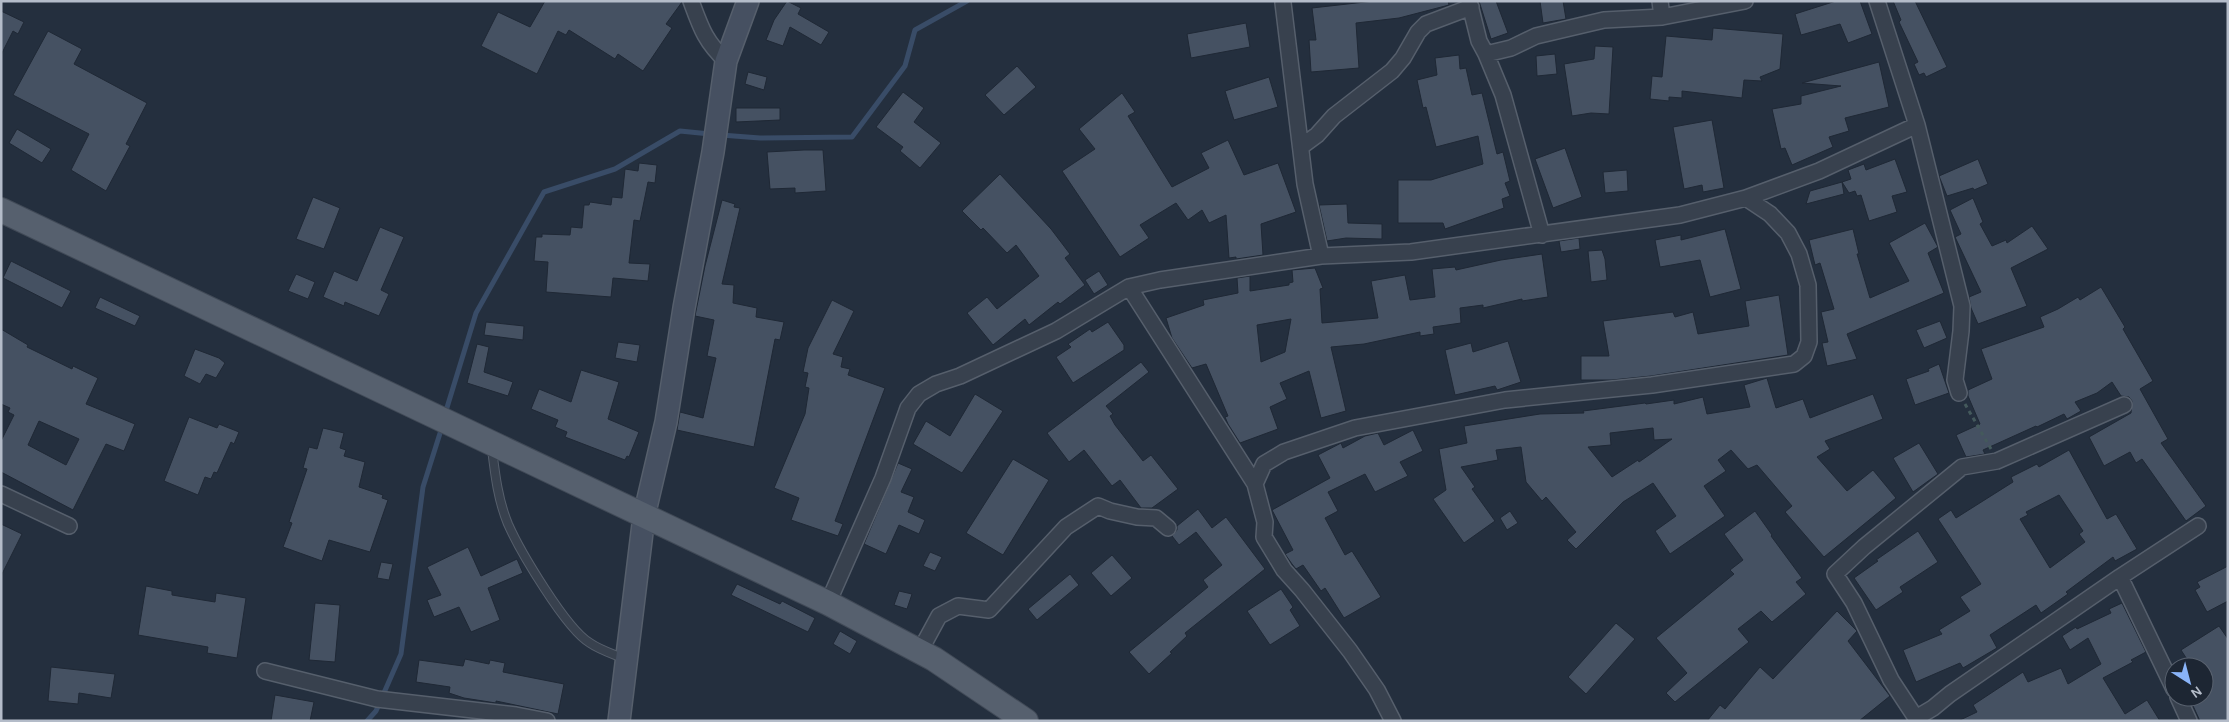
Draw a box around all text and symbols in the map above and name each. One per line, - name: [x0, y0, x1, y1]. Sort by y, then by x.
- north arrow: [2164, 657, 2214, 707]
- text: N: [2187, 682, 2205, 702]

